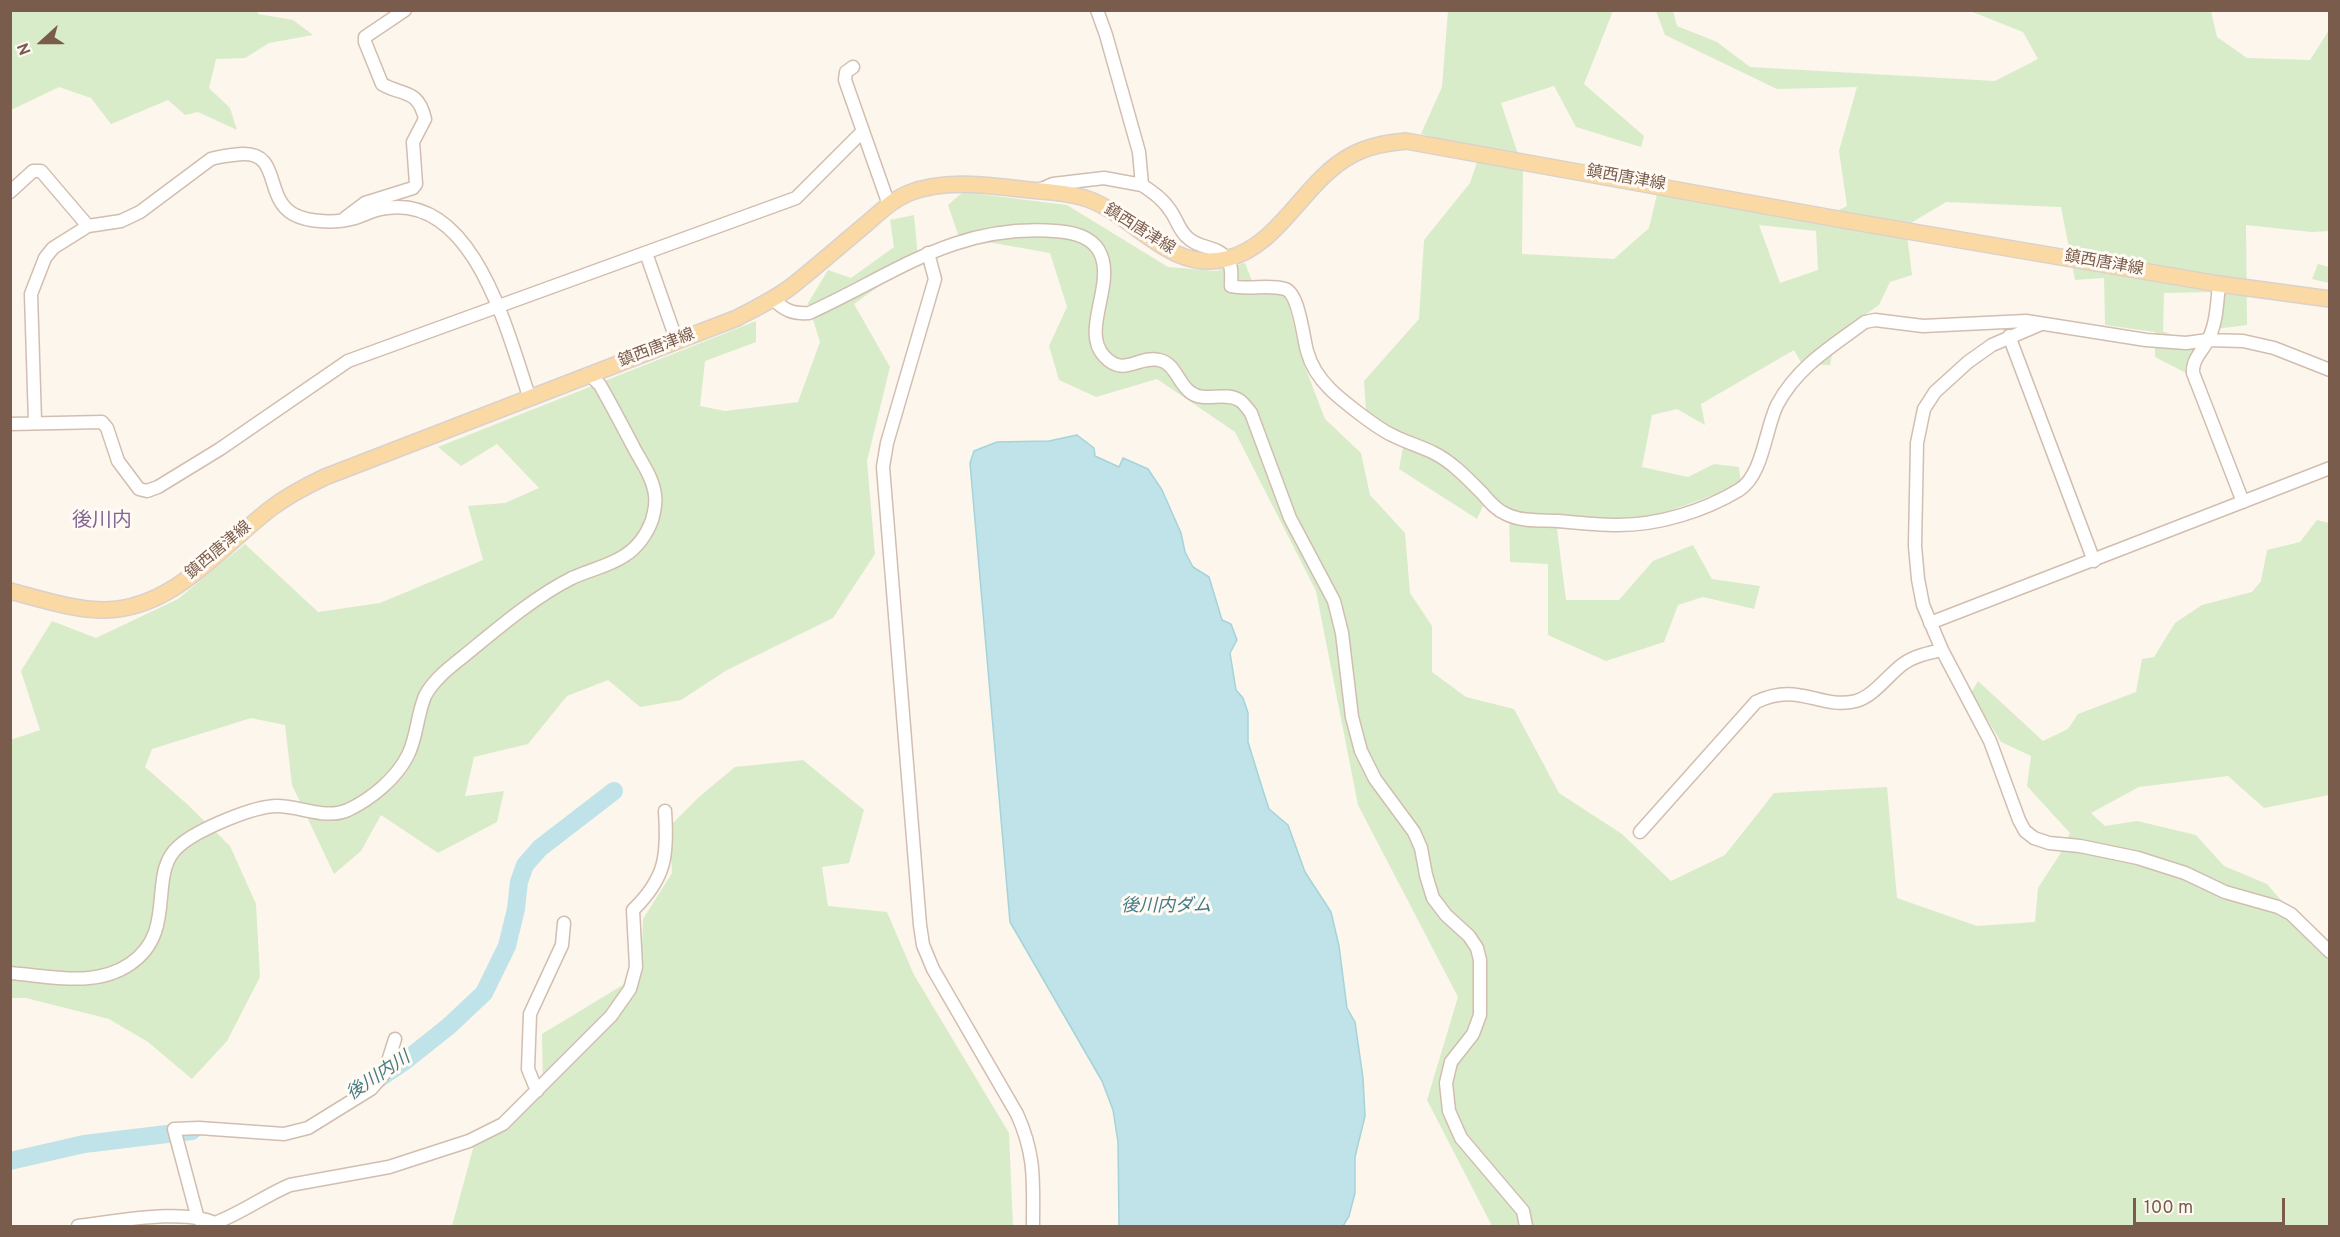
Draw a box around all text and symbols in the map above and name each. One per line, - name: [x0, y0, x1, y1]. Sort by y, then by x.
- north arrow: [12, 12, 72, 72]
- text: N: [14, 39, 37, 57]
- street label: 鎮西唐津線: [1585, 163, 1667, 195]
- street label: 鎮西唐津線: [1100, 201, 1178, 259]
- street label: 鎮西唐津線: [2063, 248, 2145, 280]
- street label: 鎮西唐津線: [616, 326, 698, 372]
- district label: 後川内: [72, 510, 132, 534]
- street label: 鎮西唐津線: [182, 518, 256, 584]
- water label: 後川内ダム: [1121, 896, 1211, 918]
- water label: 後川内川: [343, 1048, 415, 1106]
- scale bar: [2136, 1186, 2288, 1224]
- text: 100 m: [2144, 1197, 2193, 1220]

